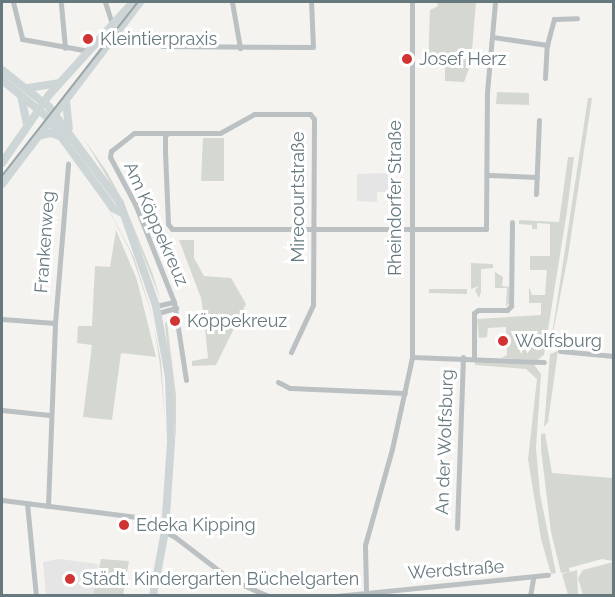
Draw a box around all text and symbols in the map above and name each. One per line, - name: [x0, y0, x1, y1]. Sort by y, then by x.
- place label: Kleintierpraxis: [100, 28, 217, 50]
- marker: Kleintierpraxis: [81, 32, 95, 46]
- place label: Josef Herz: [419, 48, 507, 70]
- marker: Josef Herz: [400, 52, 414, 66]
- street label: Rheindorfer Straße: [384, 120, 406, 276]
- street label: Mirecourtstraße: [287, 131, 309, 263]
- street label: Am Köppekreuz: [119, 159, 193, 289]
- street label: Frankenweg: [31, 190, 59, 294]
- place label: Köppekreuz: [187, 310, 287, 332]
- marker: Köppekreuz: [168, 314, 182, 328]
- place label: Wolfsburg: [515, 330, 602, 352]
- marker: Wolfsburg: [496, 334, 510, 348]
- street label: An der Wolfsburg: [432, 368, 458, 516]
- place label: Edeka Kipping: [136, 514, 256, 536]
- marker: Edeka Kipping: [117, 518, 131, 532]
- street label: Werdstraße: [407, 556, 505, 584]
- place label: Städt. Kindergarten Büchelgarten: [82, 568, 359, 590]
- marker: Städt. Kindergarten Büchelgarten: [63, 572, 77, 586]

